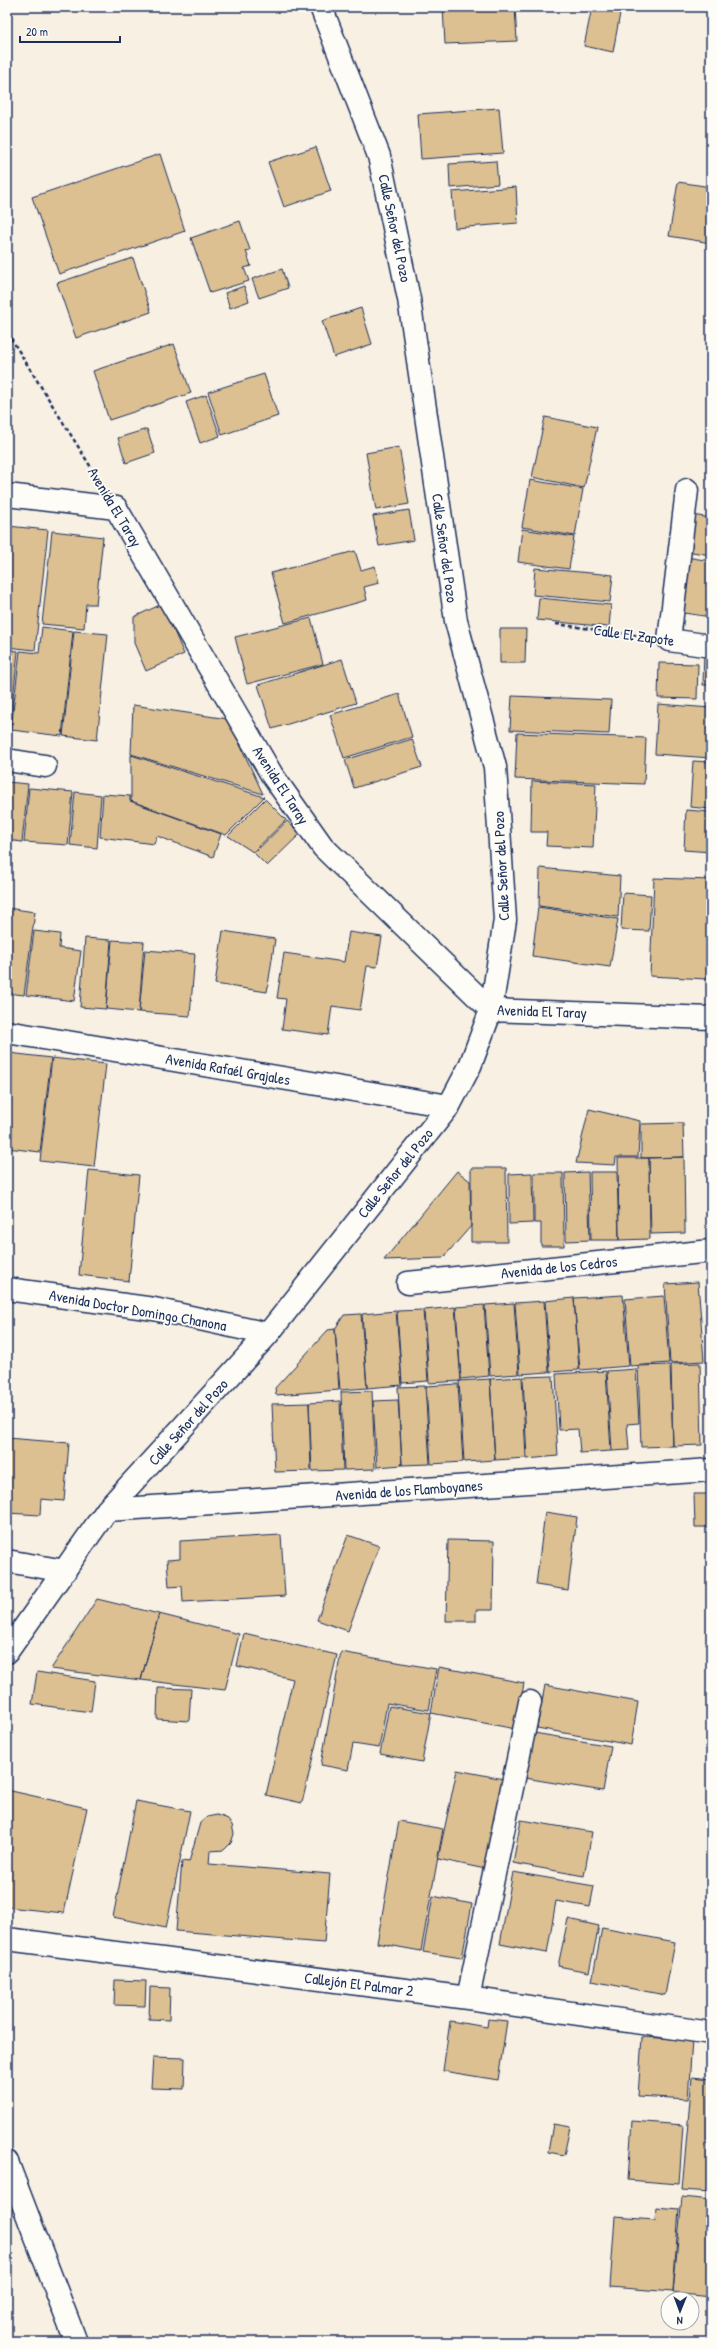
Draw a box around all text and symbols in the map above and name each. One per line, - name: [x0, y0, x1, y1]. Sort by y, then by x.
- scale bar: [20, 18, 120, 44]
- text: 20 m: [26, 23, 48, 40]
- street label: Calle Señor del Pozo: [373, 172, 417, 284]
- street label: Avenida El Taray: [83, 463, 147, 551]
- street label: Calle Señor del Pozo: [427, 492, 463, 604]
- street label: Calle El Zapote: [592, 619, 676, 651]
- street label: Avenida El Taray: [248, 742, 314, 828]
- street label: Calle Señor del Pozo: [488, 811, 514, 921]
- street label: Avenida El Taray: [497, 999, 587, 1023]
- street label: Avenida Rafaél Grajales: [164, 1048, 292, 1090]
- street label: Calle Señor del Pozo: [352, 1124, 438, 1222]
- street label: Avenida de los Cedros: [500, 1250, 618, 1284]
- street label: Avenida Doctor Domingo Chanona: [48, 1284, 228, 1336]
- street label: Calle Señor del Pozo: [143, 1374, 233, 1470]
- street label: Avenida de los Flamboyanes: [335, 1474, 484, 1506]
- street label: Callejón El Palmar 2: [303, 1967, 415, 2001]
- north arrow: [660, 2291, 700, 2331]
- text: N: [677, 2314, 683, 2328]

